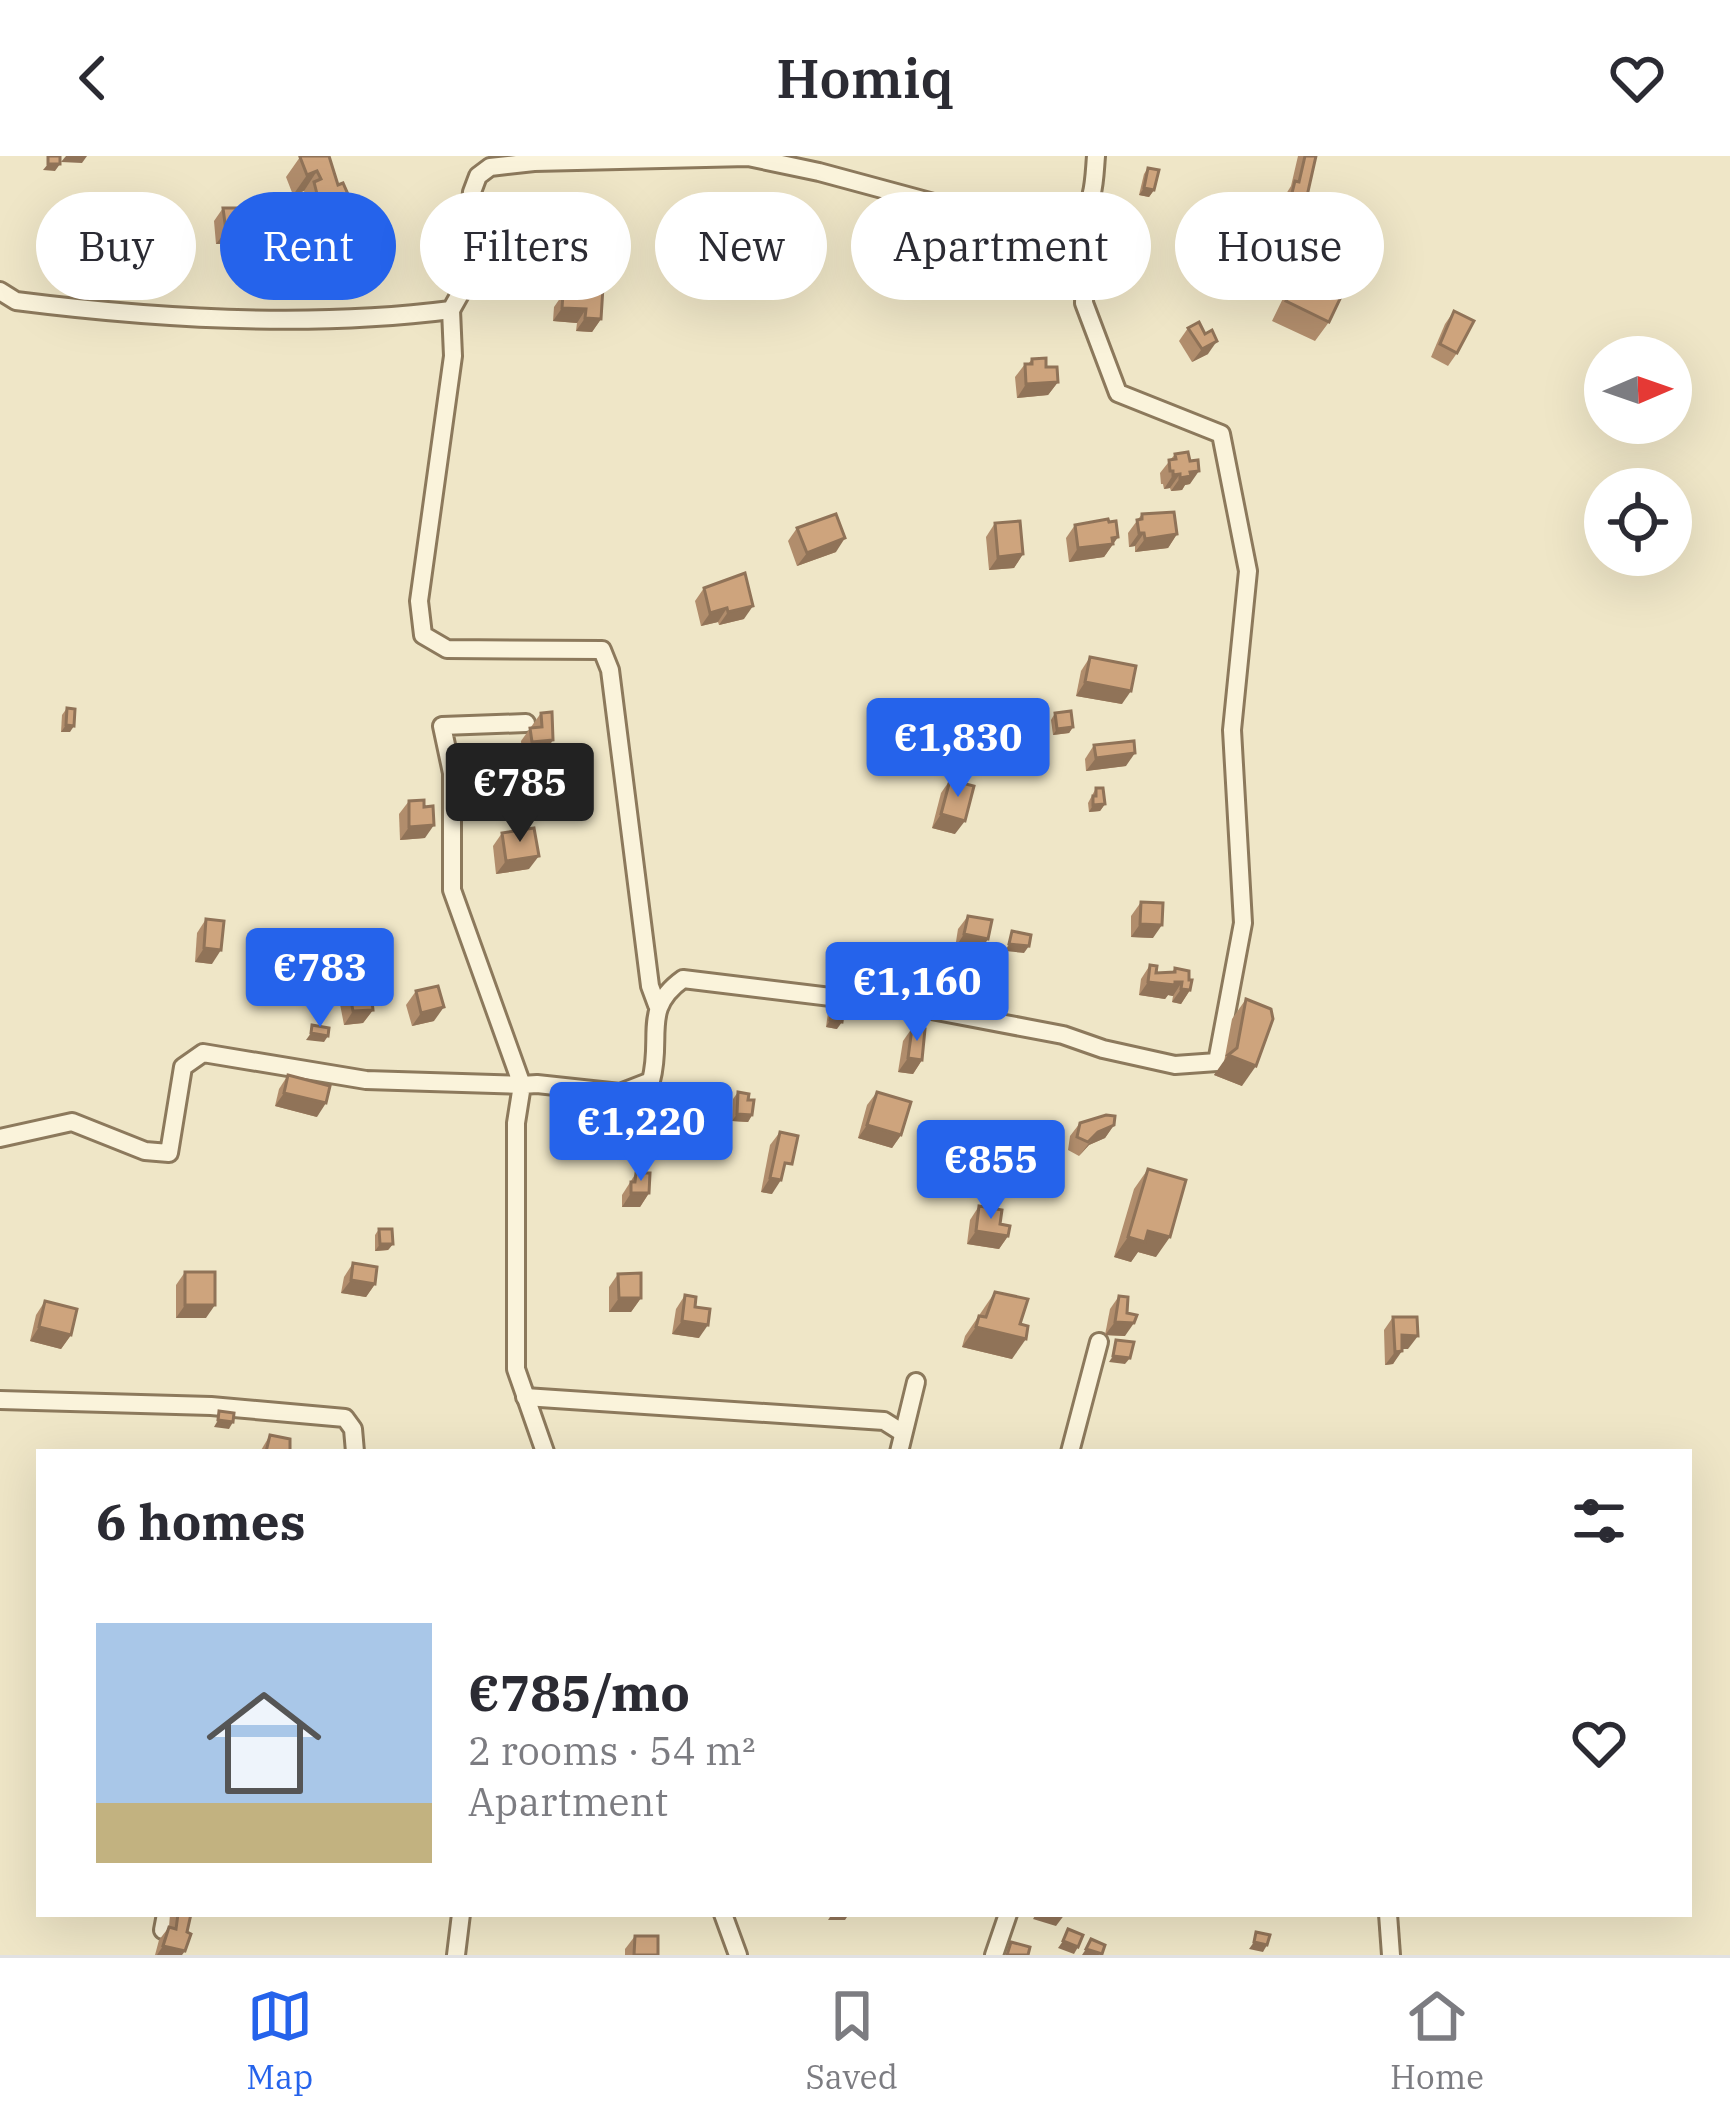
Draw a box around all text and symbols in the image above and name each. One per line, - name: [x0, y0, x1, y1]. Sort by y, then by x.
- text: Homiq: [776, 43, 954, 113]
- icon: back: [60, 45, 126, 111]
- icon: heart: [1604, 45, 1670, 111]
- chip: Buy: [36, 192, 196, 300]
- chip: Rent: [220, 192, 396, 300]
- chip: Filters: [420, 192, 631, 300]
- chip: New: [655, 192, 827, 300]
- chip: Apartment: [851, 192, 1151, 300]
- chip: House: [1175, 192, 1384, 300]
- north arrow: [1584, 336, 1692, 444]
- map controls: [1584, 336, 1692, 576]
- button: locate: [1584, 468, 1692, 576]
- pin: €1,830: [860, 698, 1056, 800]
- text: €1,830: [894, 711, 1022, 762]
- pin: €785: [449, 743, 591, 845]
- text: €785: [473, 756, 567, 807]
- pin: €783: [249, 928, 391, 1030]
- text: €783: [273, 941, 367, 992]
- pin: €1,160: [819, 942, 1015, 1044]
- text: €1,160: [853, 955, 981, 1006]
- pin: €1,220: [543, 1082, 739, 1184]
- text: €1,220: [577, 1095, 705, 1146]
- pin: €855: [920, 1120, 1062, 1222]
- text: €855: [944, 1133, 1038, 1184]
- text: 6 homes: [96, 1488, 306, 1554]
- icon: filters: [1566, 1488, 1632, 1554]
- text: €785/mo: [468, 1659, 690, 1725]
- icon: home: [192, 1671, 336, 1815]
- icon: heart: [1566, 1710, 1632, 1776]
- text: 2 rooms · 54 m²: [468, 1725, 756, 1776]
- text: Apartment: [468, 1776, 668, 1827]
- tab: Map: [246, 1983, 313, 2098]
- tab: Saved: [805, 1983, 898, 2098]
- tab: Home: [1390, 1983, 1484, 2098]

